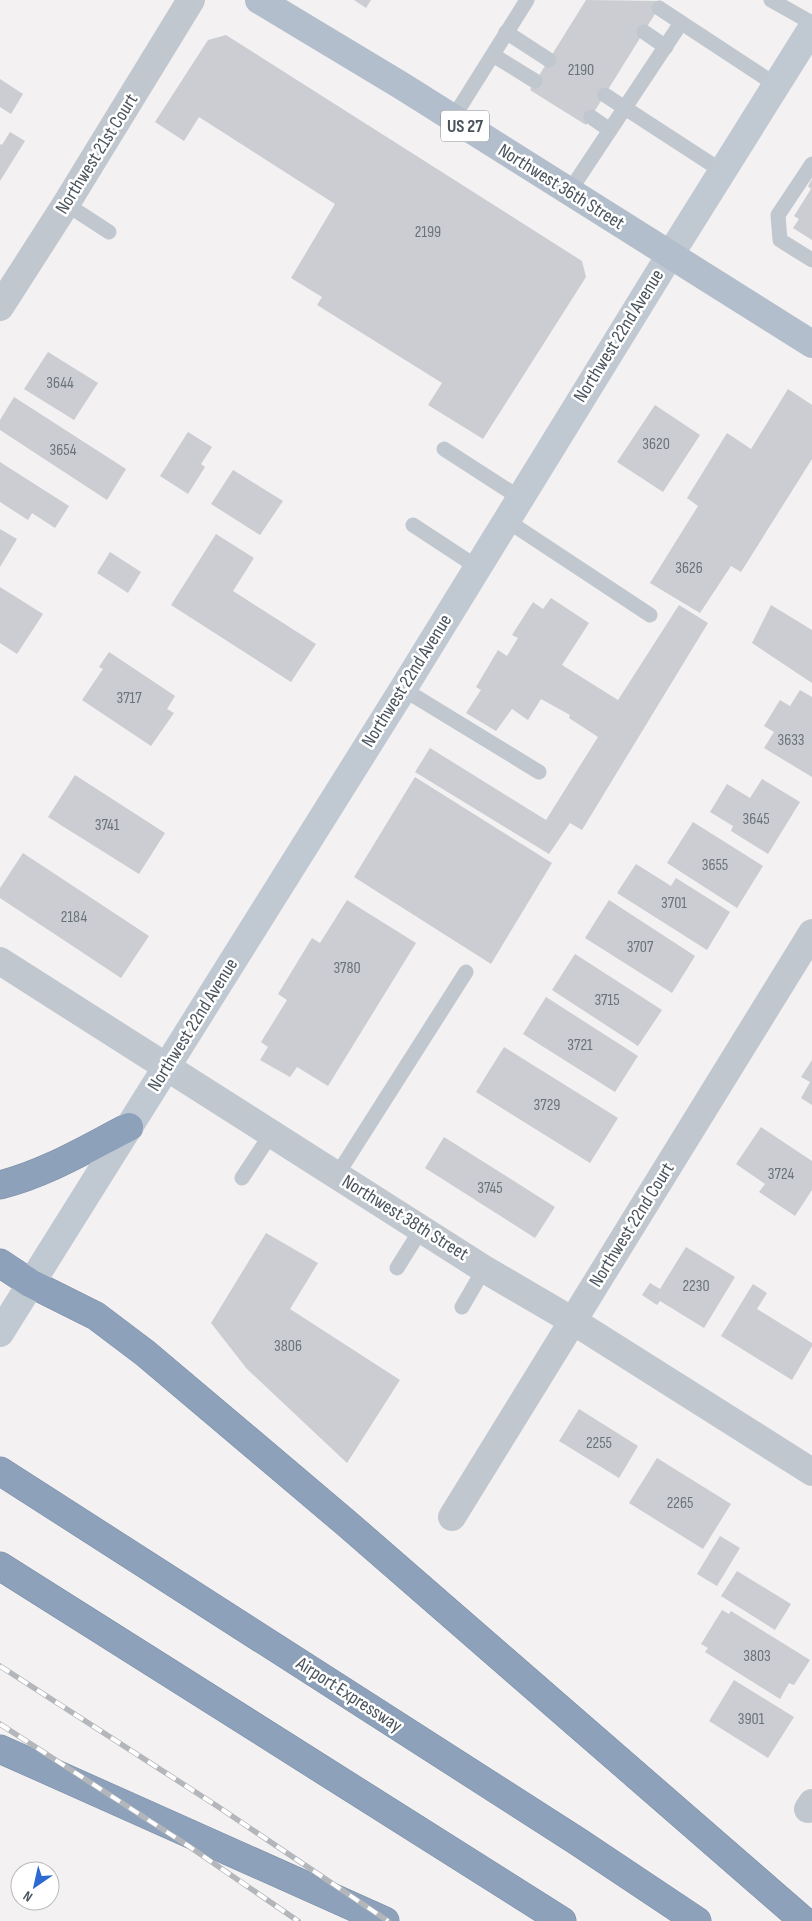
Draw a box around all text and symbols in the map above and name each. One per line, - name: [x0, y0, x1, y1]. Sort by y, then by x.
- house number: 2190: [568, 61, 594, 80]
- street label: Northwest 21st Court: [51, 89, 143, 218]
- road number: US 27: [441, 110, 489, 142]
- street label: Northwest 36th Street: [494, 139, 628, 235]
- house number: 2199: [415, 223, 441, 242]
- street label: Northwest 22nd Avenue: [569, 265, 669, 407]
- house number: 3644: [46, 374, 74, 393]
- house number: 3620: [642, 435, 670, 454]
- house number: 3654: [50, 441, 77, 460]
- house number: 3626: [675, 559, 703, 578]
- street label: Northwest 22nd Avenue: [357, 610, 457, 752]
- house number: 3717: [116, 689, 142, 708]
- house number: 3633: [777, 731, 805, 750]
- house number: 3645: [742, 810, 770, 829]
- house number: 3741: [95, 816, 120, 835]
- house number: 3655: [702, 856, 728, 875]
- house number: 3701: [661, 894, 687, 913]
- house number: 2184: [61, 908, 87, 927]
- house number: 3707: [627, 938, 654, 957]
- street label: Northwest 22nd Avenue: [143, 954, 243, 1096]
- house number: 3780: [333, 959, 361, 978]
- house number: 3715: [594, 991, 620, 1010]
- house number: 3721: [567, 1036, 593, 1055]
- house number: 3729: [534, 1096, 560, 1115]
- street label: Northwest 22nd Court: [585, 1158, 680, 1291]
- house number: 3724: [768, 1165, 794, 1184]
- street label: Northwest 38th Street: [338, 1170, 472, 1266]
- house number: 3745: [477, 1179, 503, 1198]
- house number: 2230: [682, 1277, 710, 1296]
- house number: 3806: [274, 1337, 302, 1356]
- house number: 2255: [586, 1434, 612, 1453]
- house number: 2265: [667, 1494, 693, 1513]
- house number: 3803: [743, 1647, 771, 1666]
- street label: Airport Expressway: [291, 1652, 407, 1738]
- house number: 3901: [738, 1710, 765, 1729]
- north arrow: [10, 1861, 60, 1911]
- text: N: [20, 1887, 36, 1906]

